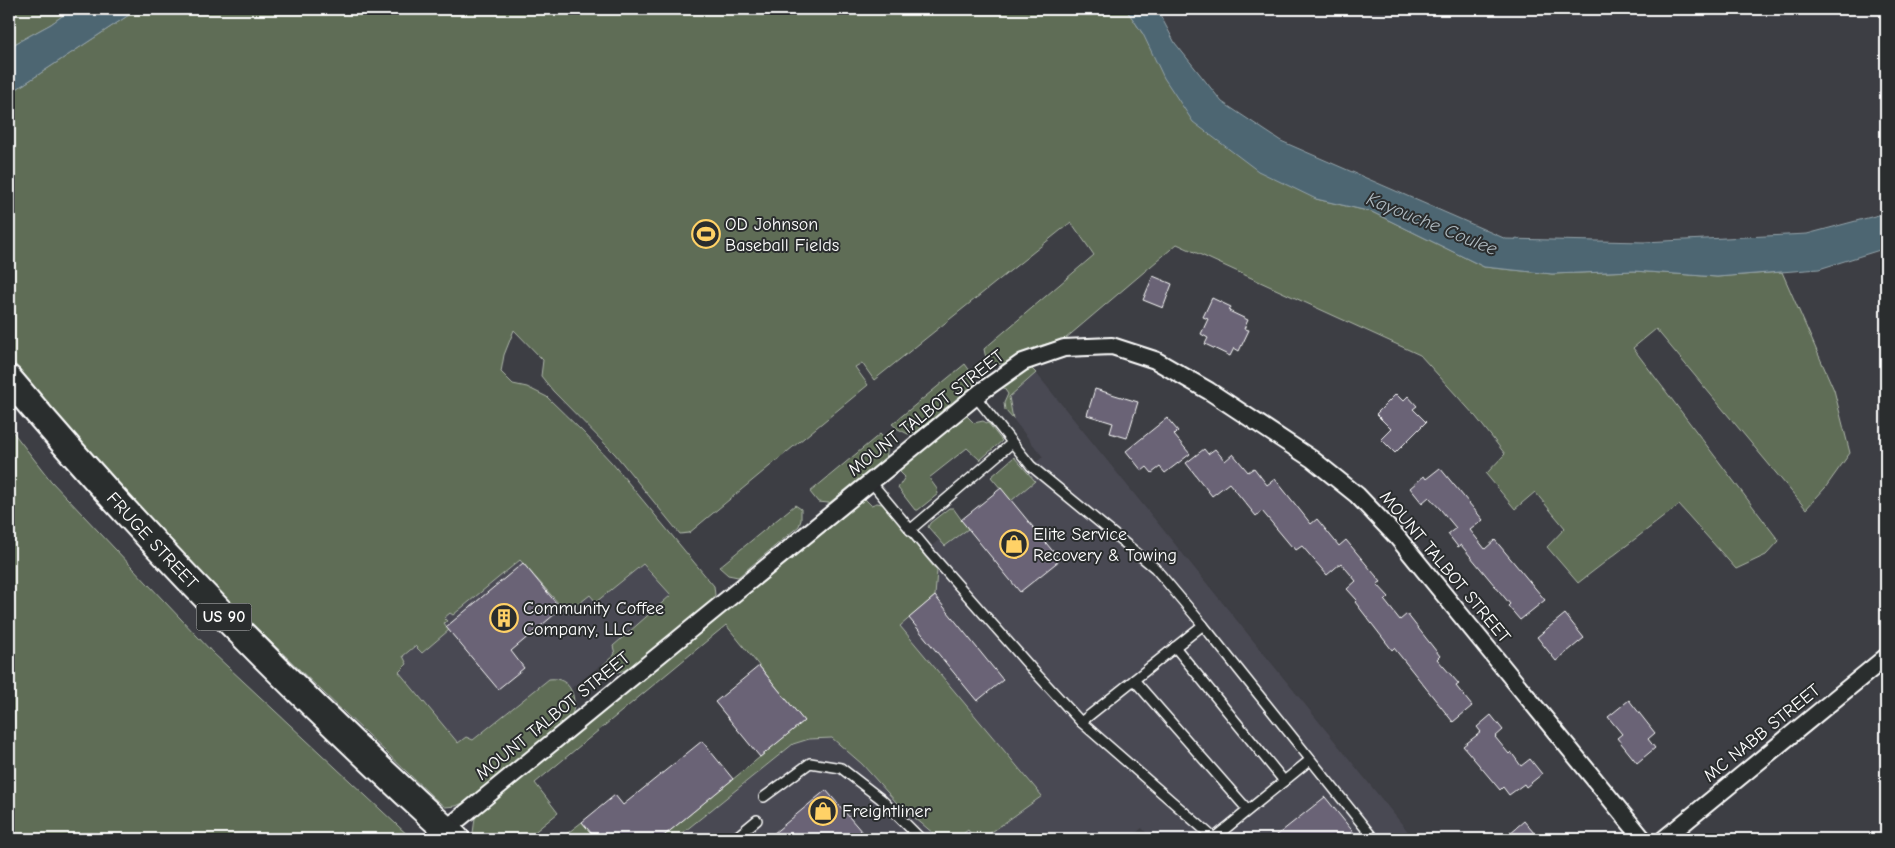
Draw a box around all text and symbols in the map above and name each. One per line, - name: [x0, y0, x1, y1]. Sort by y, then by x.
- water label: Kayouche Coulee: [1363, 188, 1501, 260]
- place label: OD Johnson Baseball Fields: [725, 214, 839, 256]
- sports icon: OD Johnson Baseball Fields: [691, 219, 721, 249]
- street label: MOUNT TALBOT STREET: [844, 345, 1009, 480]
- street label: MOUNT TALBOT STREET: [1375, 487, 1515, 648]
- street label: FRUGE STREET: [102, 488, 203, 594]
- place label: Elite Service Recovery & Towing: [1033, 524, 1177, 566]
- shop icon: Elite Service Recovery & Towing: [999, 529, 1029, 559]
- place label: Community Coffee Company, LLC: [523, 598, 664, 640]
- building icon: Community Coffee Company, LLC: [489, 603, 519, 633]
- road number: US 90: [196, 604, 252, 630]
- street label: MOUNT TALBOT STREET: [472, 647, 635, 785]
- street label: MC NABB STREET: [1699, 679, 1825, 786]
- shop icon: Freightliner: [808, 796, 838, 826]
- place label: Freightliner: [842, 801, 932, 822]

